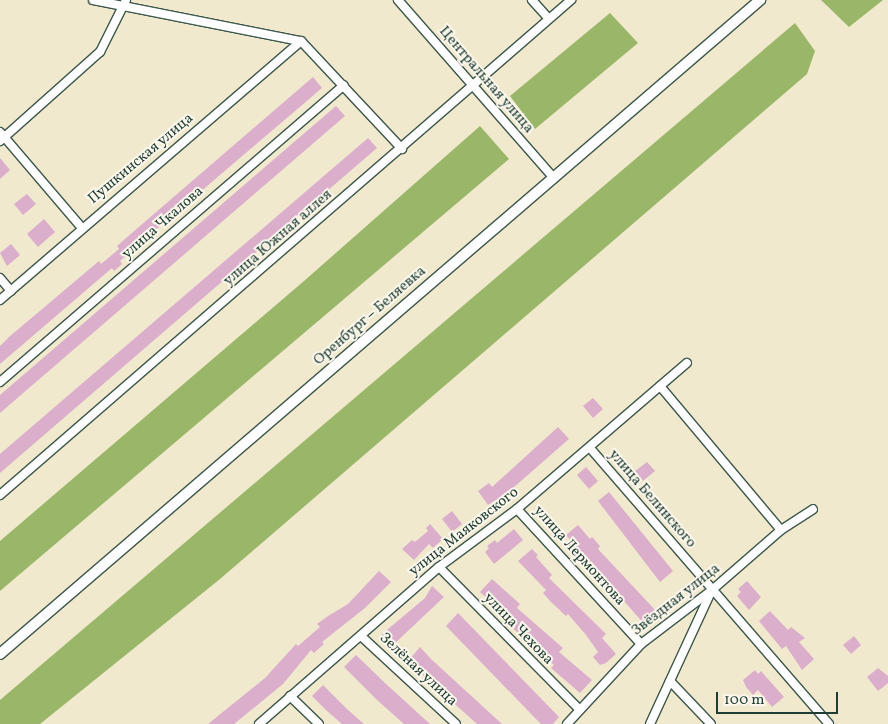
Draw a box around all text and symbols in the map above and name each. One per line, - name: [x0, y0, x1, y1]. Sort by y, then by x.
- street label: Центральная улица: [435, 23, 537, 137]
- street label: Пушкинская улица: [85, 110, 197, 208]
- street label: улица Чкалова: [119, 183, 207, 263]
- street label: улица Южная аллея: [220, 186, 336, 290]
- street label: Оренбург – Беляевка: [310, 262, 430, 370]
- street label: улица Белинского: [604, 446, 700, 552]
- street label: улица Маяковского: [406, 484, 522, 580]
- street label: улица Лермонтова: [529, 502, 629, 610]
- street label: Звёздная улица: [628, 560, 724, 640]
- street label: улица Чехова: [479, 589, 557, 669]
- street label: Зелёная улица: [375, 629, 461, 711]
- scale bar: [718, 682, 840, 714]
- text: 100 m: [724, 690, 764, 711]

